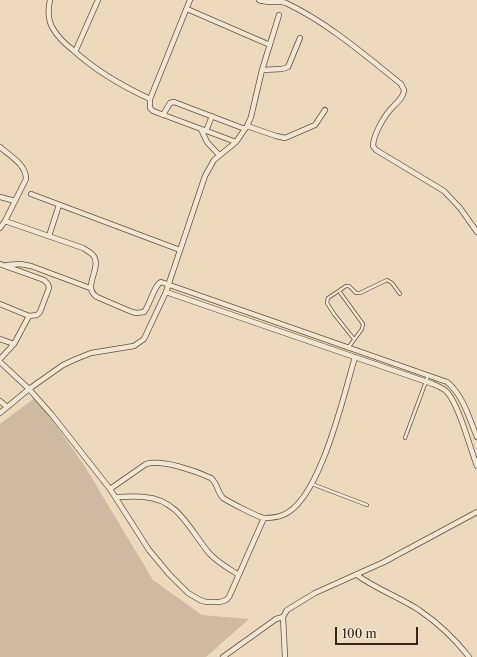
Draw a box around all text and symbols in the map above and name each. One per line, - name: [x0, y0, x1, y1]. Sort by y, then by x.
- scale bar: [337, 619, 420, 645]
- text: 100 m: [342, 626, 377, 641]

